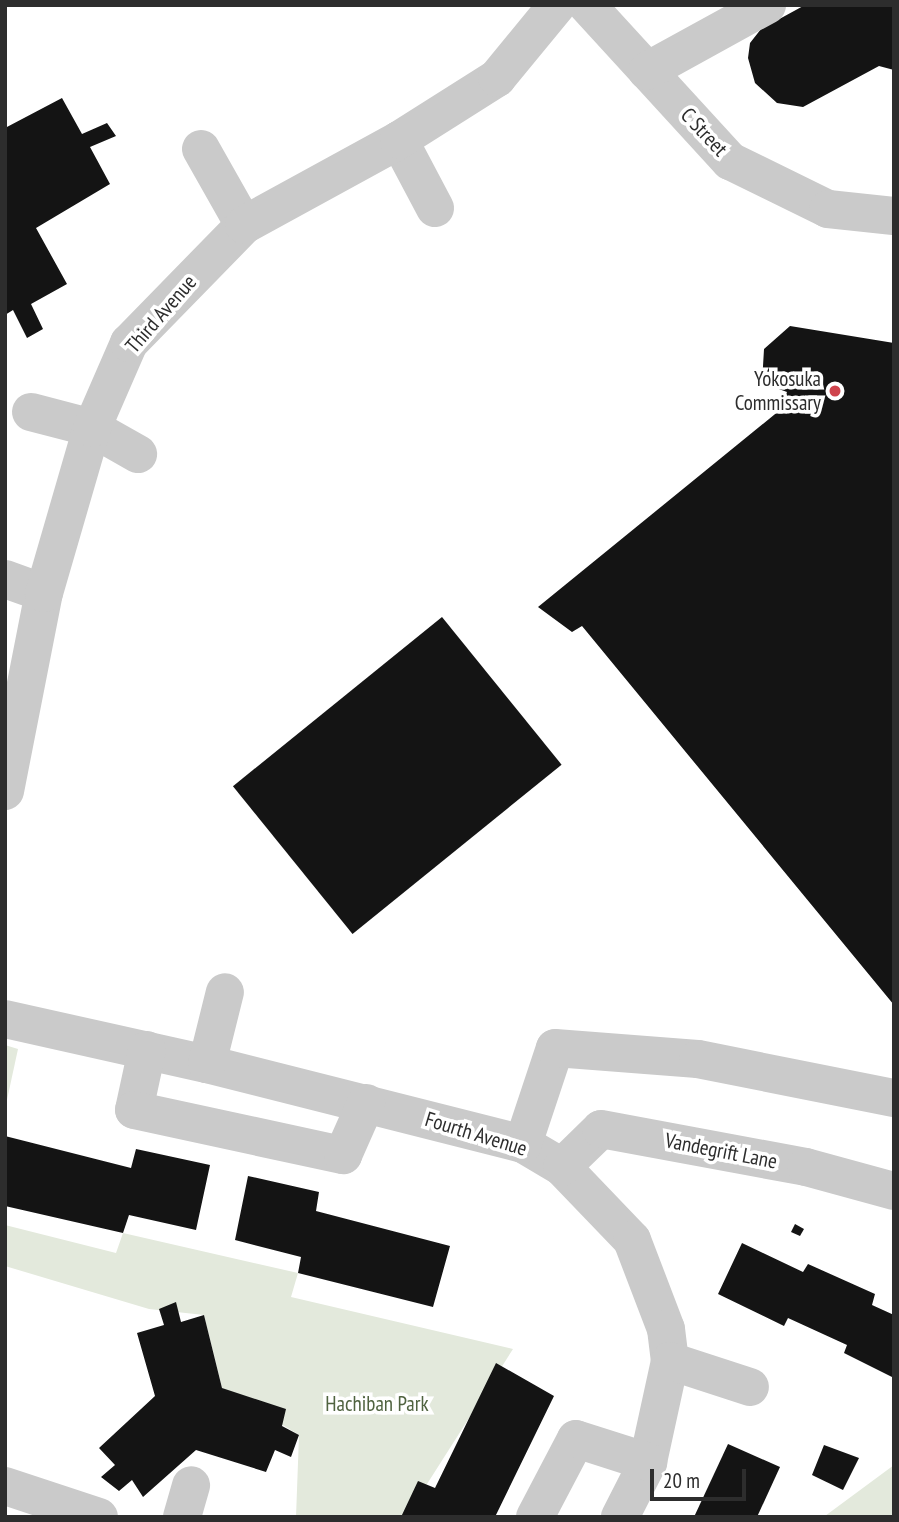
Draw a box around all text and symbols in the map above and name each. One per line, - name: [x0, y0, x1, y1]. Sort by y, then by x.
- street label: C Street: [675, 102, 733, 162]
- street label: Third Avenue: [120, 270, 202, 358]
- place label: Yokosuka Commissary: [735, 366, 821, 416]
- marker: Yokosuka Commissary: [827, 383, 843, 399]
- street label: Fourth Avenue: [422, 1106, 530, 1162]
- street label: Vandegrift Lane: [663, 1128, 779, 1174]
- park label: Hachiban Park: [325, 1391, 429, 1417]
- scale bar: [654, 1456, 750, 1500]
- text: 20 m: [663, 1467, 700, 1494]

